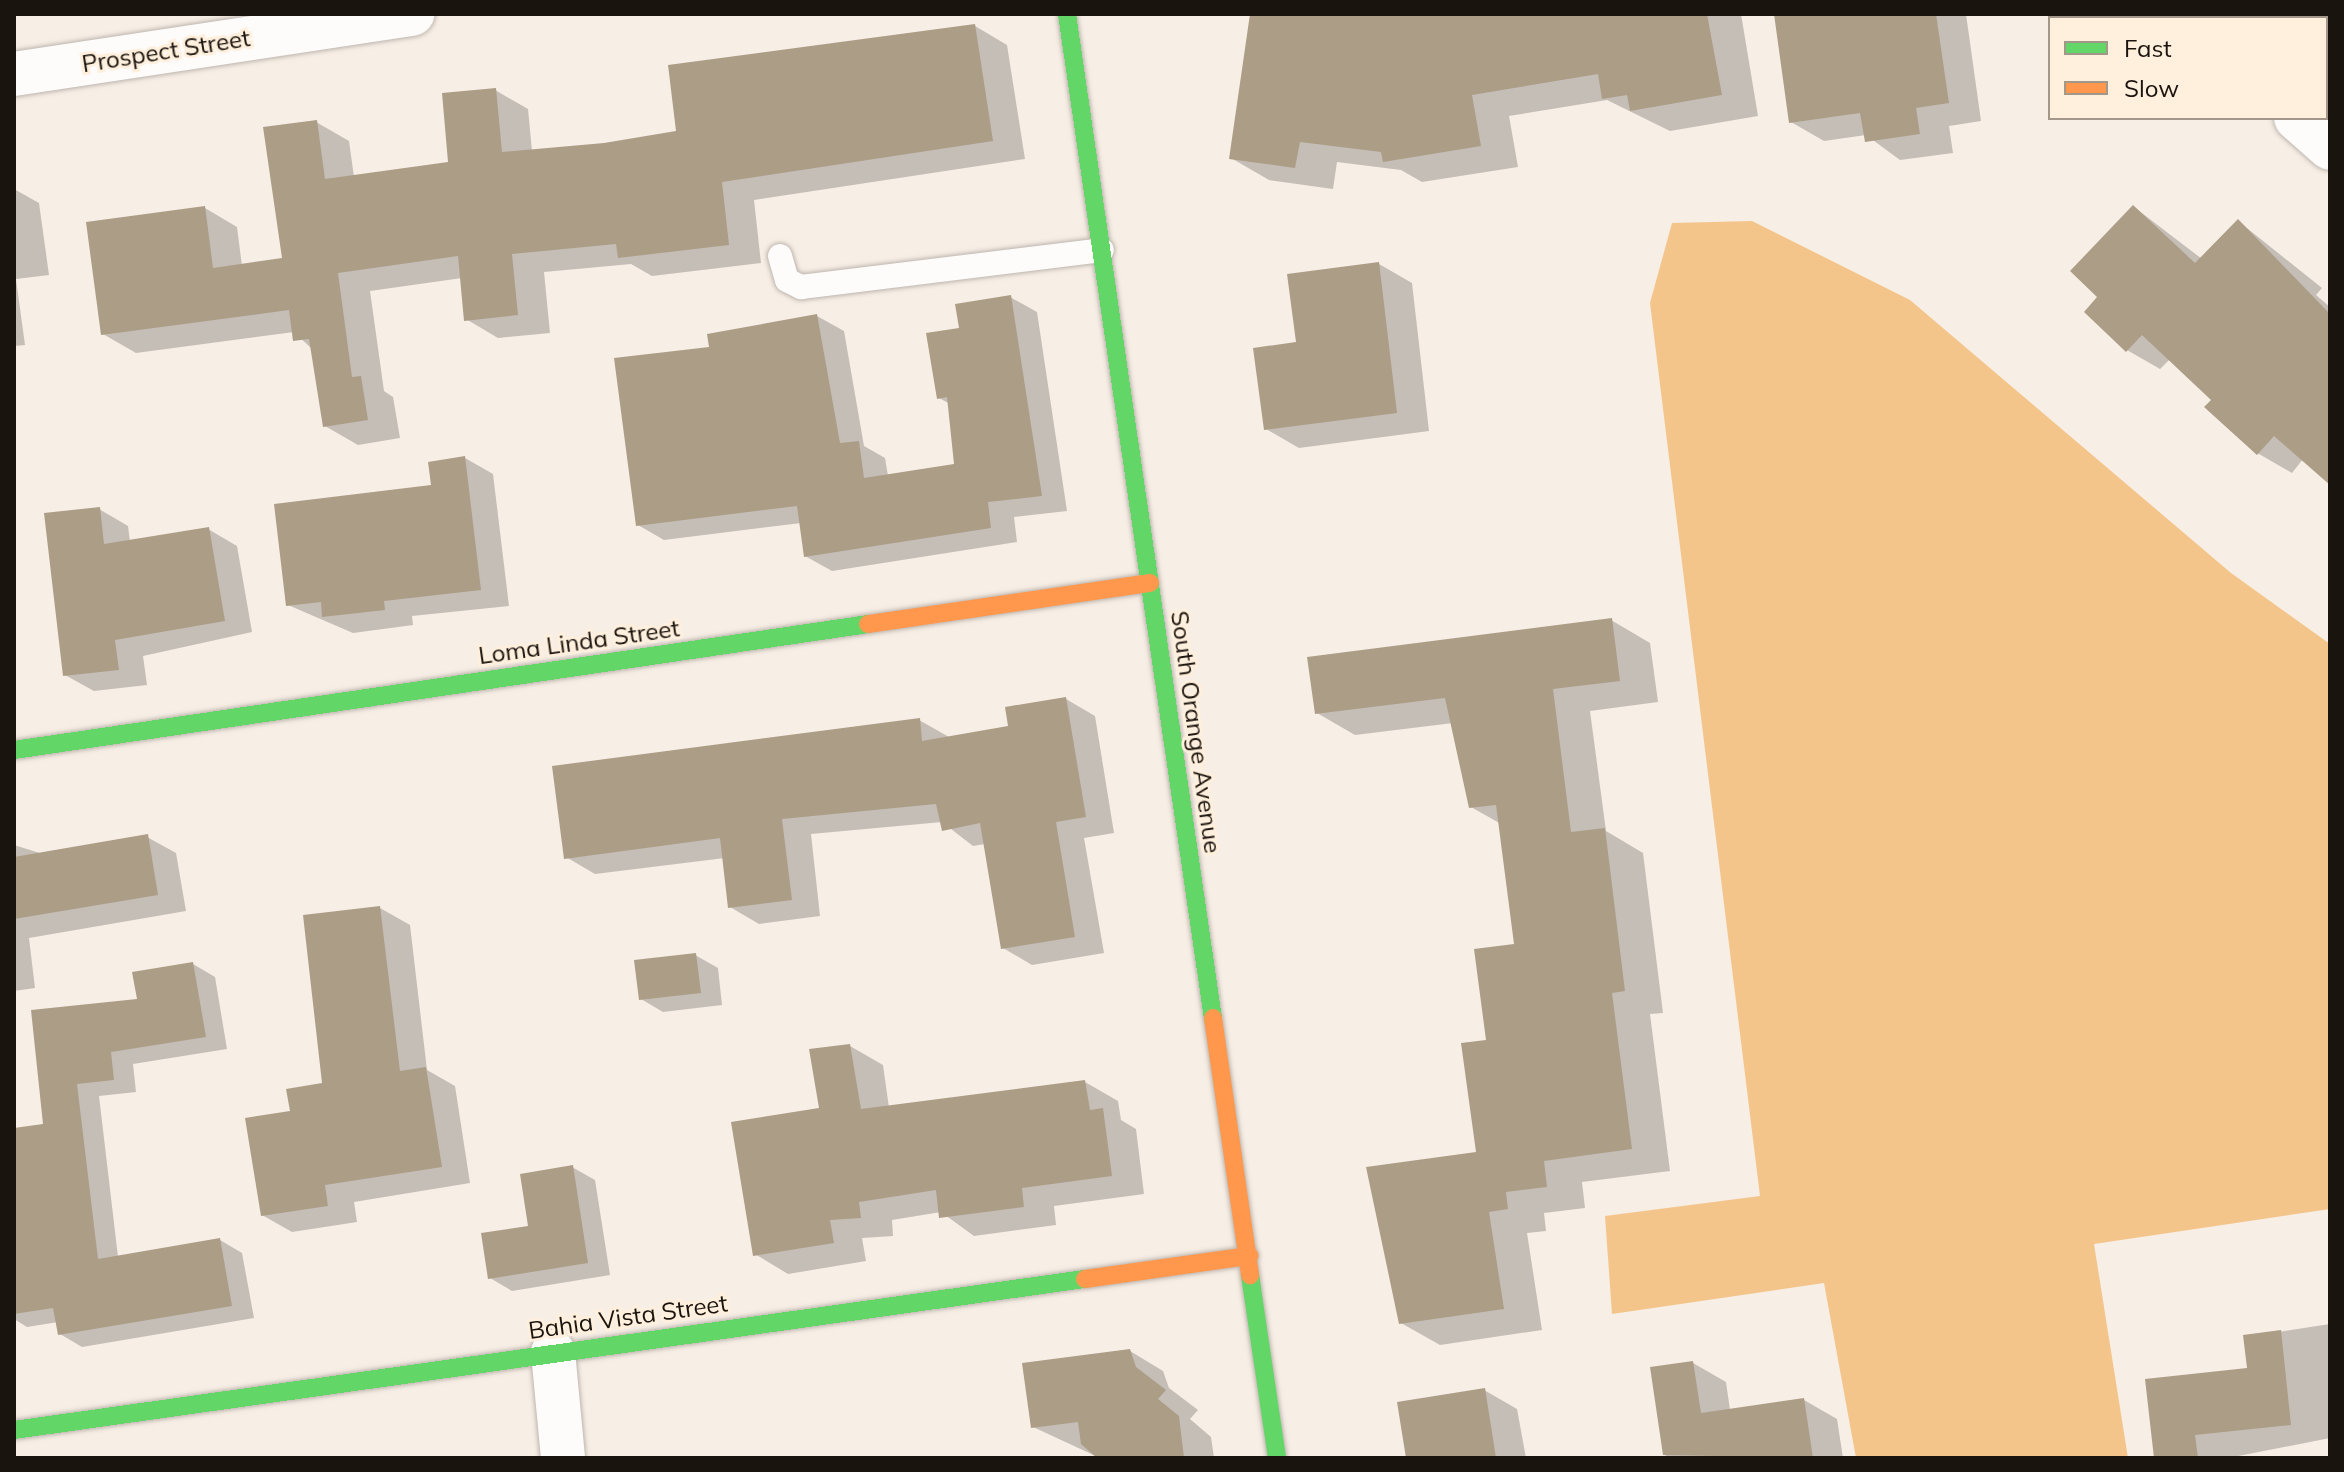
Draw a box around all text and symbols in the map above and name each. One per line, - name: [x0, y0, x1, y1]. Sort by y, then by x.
- legend: [2048, 16, 2328, 120]
- street label: Prospect Street: [80, 23, 252, 79]
- text: Fast: [2124, 33, 2172, 63]
- text: Slow: [2124, 73, 2179, 103]
- street label: South Orange Avenue: [1165, 609, 1227, 855]
- street label: Loma Linda Street: [477, 614, 681, 670]
- street label: Bahia Vista Street: [527, 1289, 729, 1345]

